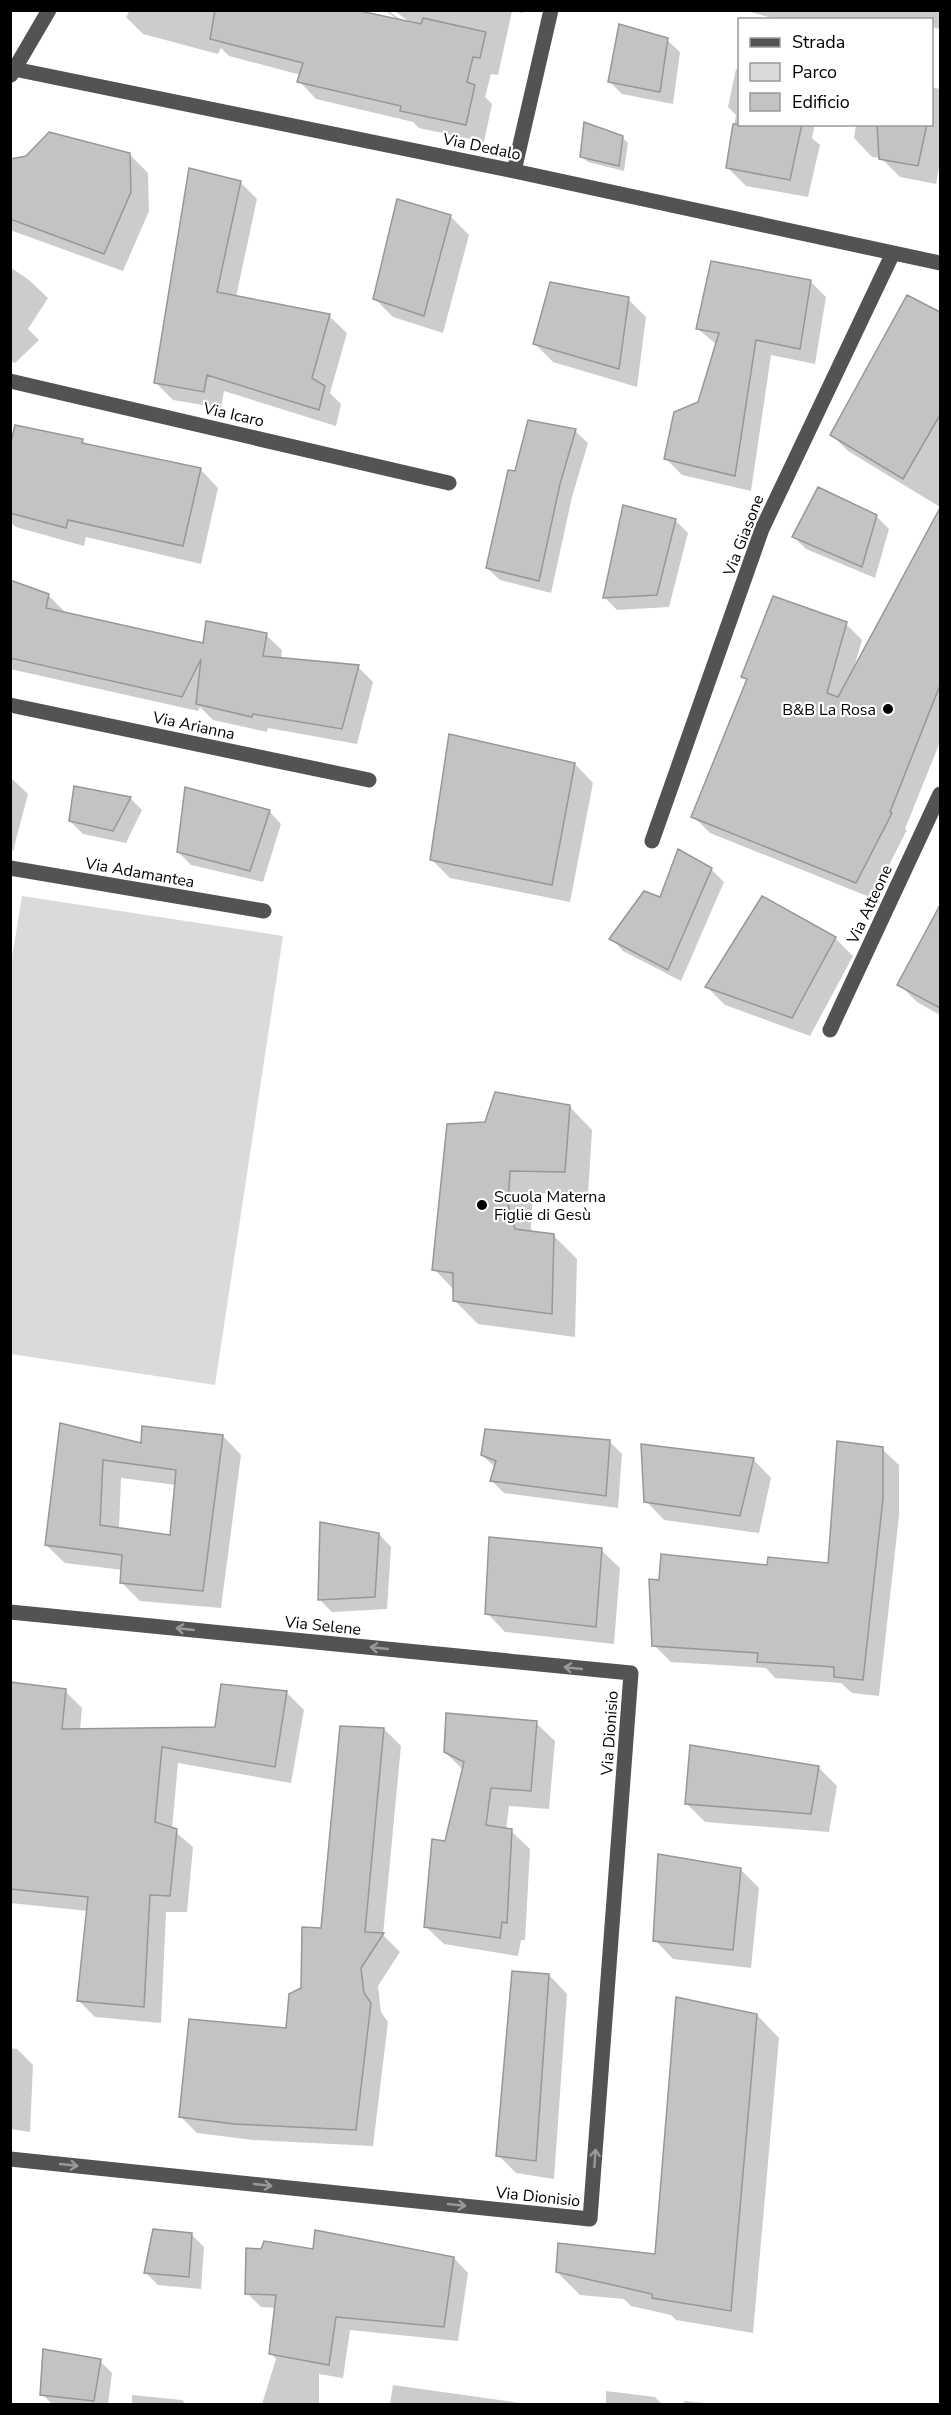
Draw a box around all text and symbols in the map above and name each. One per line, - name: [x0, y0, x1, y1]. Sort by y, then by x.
- legend: [738, 18, 933, 126]
- text: Strada: [792, 30, 845, 54]
- text: Parco: [792, 60, 837, 84]
- text: Edificio: [792, 90, 850, 114]
- street label: Via Dedalo: [440, 128, 523, 166]
- street label: Via Icaro: [200, 397, 266, 433]
- street label: Via Giasone: [718, 492, 769, 580]
- place label: B&B La Rosa: [782, 699, 876, 721]
- marker: B&B La Rosa: [881, 702, 895, 716]
- street label: Via Arianna: [150, 706, 237, 745]
- street label: Via Adamantea: [83, 852, 196, 893]
- street label: Via Atteone: [842, 861, 898, 948]
- place label: Scuola Materna Figlie di Gesù: [494, 1186, 606, 1226]
- marker: Scuola Materna Figlie di Gesù: [475, 1198, 489, 1212]
- street label: Via Selene: [283, 1611, 362, 1641]
- one-way arrow: [175, 1623, 195, 1634]
- one-way arrow: [369, 1642, 389, 1653]
- one-way arrow: [563, 1662, 583, 1673]
- street label: Via Dionisio: [596, 1690, 624, 1777]
- one-way arrow: [589, 2149, 600, 2169]
- one-way arrow: [58, 2160, 78, 2171]
- one-way arrow: [252, 2180, 272, 2191]
- street label: Via Dionisio: [494, 2182, 581, 2212]
- one-way arrow: [446, 2200, 466, 2211]

